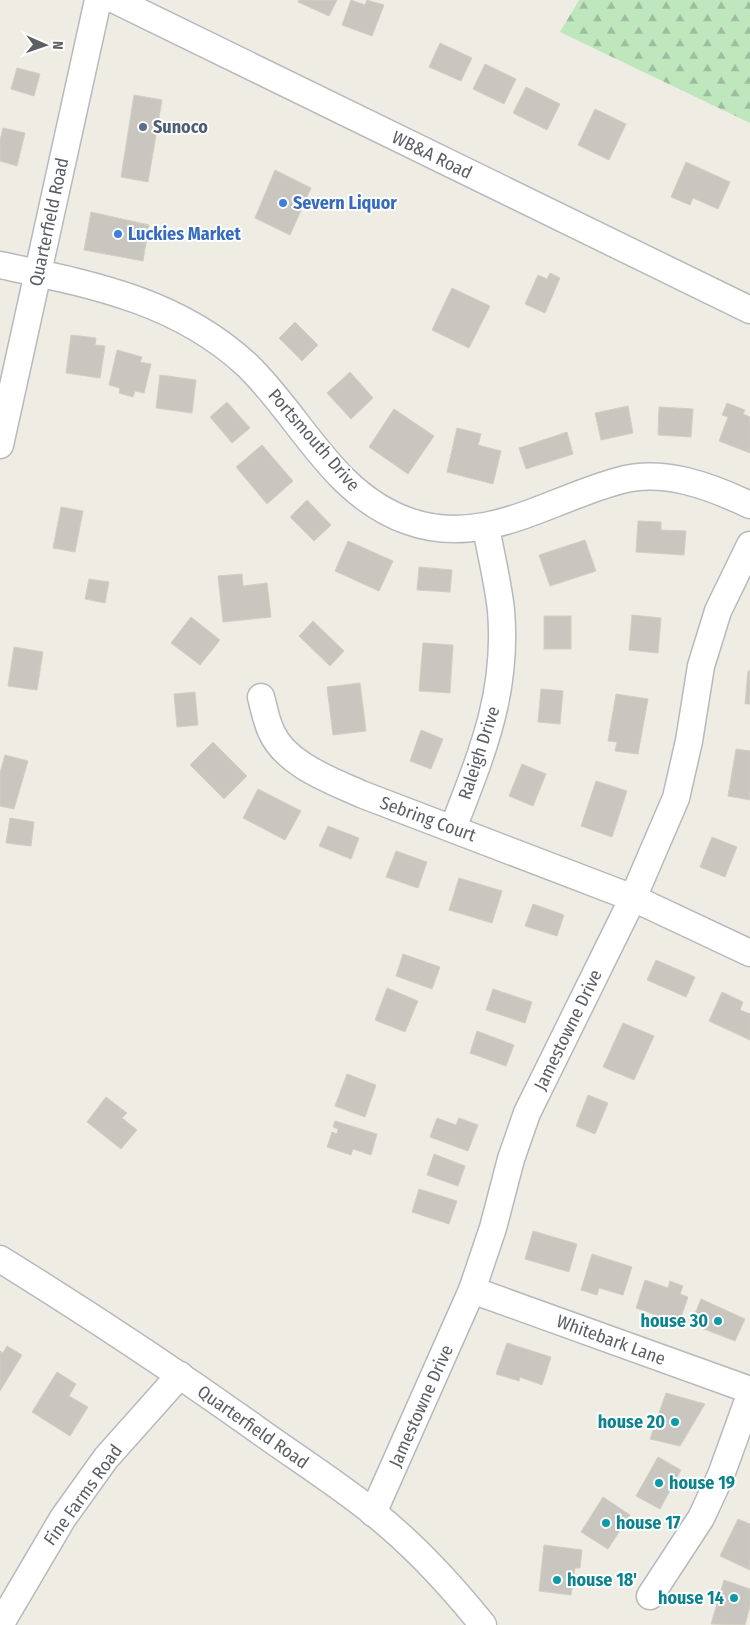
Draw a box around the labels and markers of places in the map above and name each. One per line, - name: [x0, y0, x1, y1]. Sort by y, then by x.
- place label: Sunoco: [153, 116, 208, 138]
- marker: Sunoco: [137, 121, 149, 133]
- place label: Severn Liquor: [293, 192, 397, 214]
- marker: Severn Liquor: [277, 197, 289, 209]
- place label: Luckies Market: [128, 223, 241, 245]
- marker: Luckies Market: [112, 228, 124, 240]
- place label: house 30: [641, 1310, 708, 1332]
- marker: house 30: [712, 1315, 724, 1327]
- place label: house 20: [598, 1411, 665, 1433]
- marker: house 20: [669, 1416, 681, 1428]
- place label: house 19: [669, 1472, 735, 1494]
- marker: house 19: [653, 1477, 665, 1489]
- place label: house 17: [616, 1512, 681, 1534]
- marker: house 17: [600, 1517, 612, 1529]
- place label: house 18': [567, 1569, 637, 1591]
- marker: house 18': [551, 1574, 563, 1586]
- place label: house 14: [658, 1587, 724, 1609]
- marker: house 14: [728, 1592, 740, 1604]

